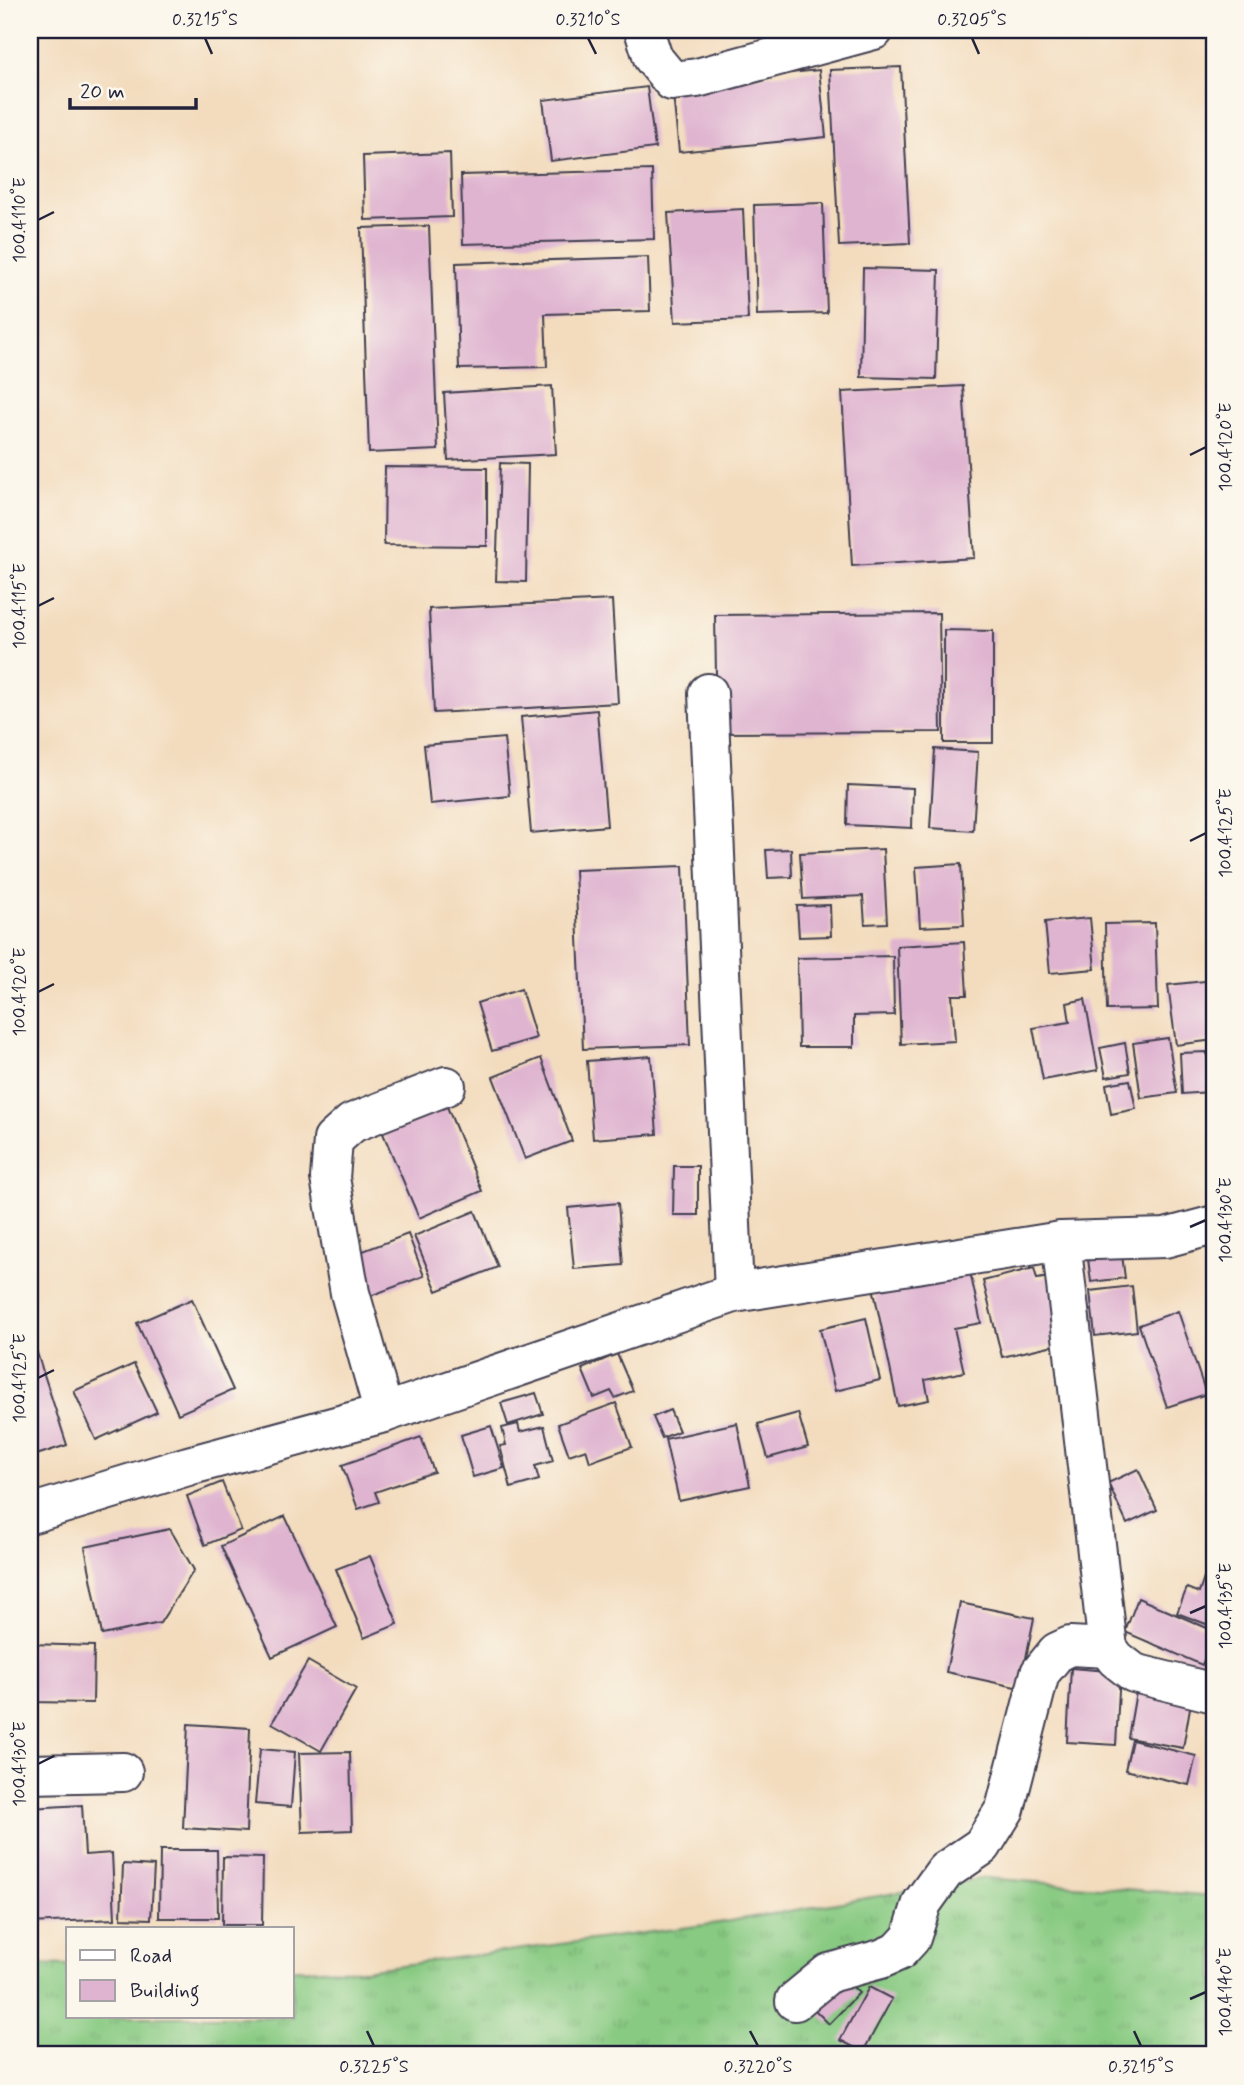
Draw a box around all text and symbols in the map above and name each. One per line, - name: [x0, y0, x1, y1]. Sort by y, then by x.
- text: 0.3215°S: [172, 8, 238, 32]
- text: 0.3210°S: [555, 8, 621, 32]
- text: 0.3205°S: [937, 8, 1007, 32]
- scale bar: [70, 66, 196, 110]
- text: 20 m: [80, 78, 125, 106]
- text: 100.4110°E: [8, 177, 32, 263]
- text: 100.4120°E: [1214, 403, 1238, 492]
- text: 100.4115°E: [8, 563, 32, 649]
- text: 100.4125°E: [1214, 788, 1238, 878]
- text: 100.4120°E: [8, 948, 32, 1037]
- text: 100.4130°E: [1214, 1177, 1238, 1263]
- text: 100.4125°E: [8, 1333, 32, 1423]
- text: 100.4135°E: [1214, 1563, 1238, 1649]
- text: 100.4130°E: [8, 1721, 32, 1807]
- legend: [66, 1927, 294, 2018]
- text: Road: [130, 1942, 172, 1970]
- text: 100.4140°E: [1214, 1948, 1238, 2036]
- text: Building: [130, 1977, 200, 2007]
- text: 0.3225°S: [339, 2055, 409, 2079]
- text: 0.3220°S: [724, 2055, 792, 2079]
- text: 0.3215°S: [1108, 2055, 1174, 2079]

